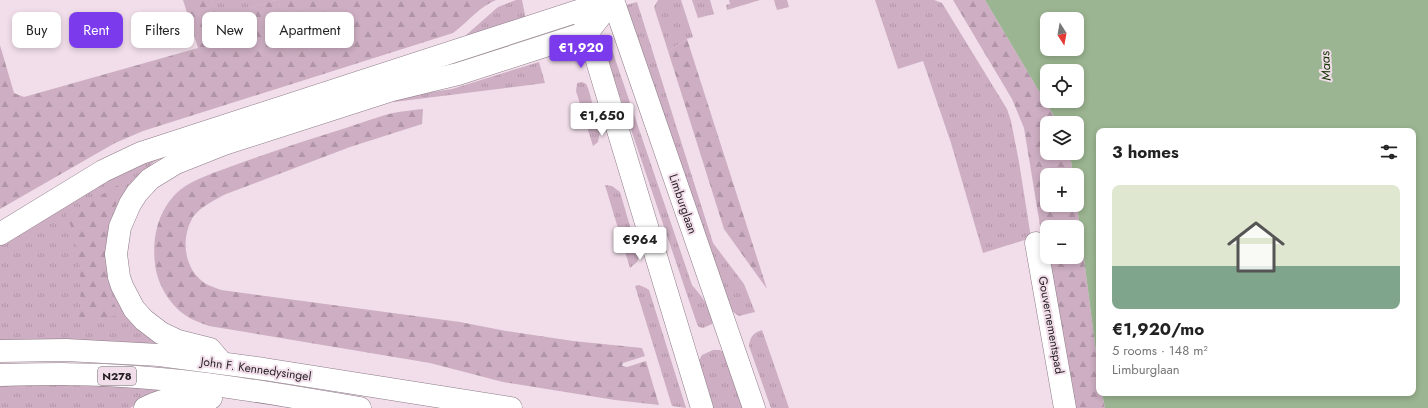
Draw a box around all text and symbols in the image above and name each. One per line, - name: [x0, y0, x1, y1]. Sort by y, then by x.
- chip: Buy: [12, 12, 61, 48]
- chip: Rent: [69, 12, 123, 48]
- chip: Filters: [131, 12, 194, 48]
- chip: New: [202, 12, 257, 48]
- chip: Apartment: [265, 12, 354, 48]
- north arrow: [1040, 12, 1084, 56]
- map controls: [1040, 12, 1084, 264]
- pin: €1,920: [548, 35, 614, 69]
- text: €1,920: [558, 38, 604, 57]
- water label: Maas: [1315, 50, 1336, 81]
- button: locate: [1040, 64, 1084, 108]
- pin: €1,650: [569, 103, 635, 137]
- text: €1,650: [579, 106, 625, 125]
- button: layers: [1040, 116, 1084, 160]
- text: 3 homes: [1112, 140, 1179, 164]
- icon: filters: [1378, 141, 1400, 163]
- button: +: [1040, 168, 1084, 212]
- street label: Limburglaan: [664, 172, 702, 236]
- icon: home: [1220, 211, 1292, 283]
- button: −: [1040, 220, 1084, 264]
- pin: €964: [616, 227, 664, 261]
- text: €964: [623, 230, 657, 249]
- street label: Gouvernementspad: [1034, 275, 1068, 375]
- text: €1,920/mo: [1112, 317, 1204, 341]
- text: 5 rooms · 148 m²: [1112, 341, 1208, 360]
- street label: John F. Kennedysingel: [198, 352, 312, 386]
- text: Limburglaan: [1112, 360, 1180, 379]
- road number: N278: [98, 367, 136, 385]

